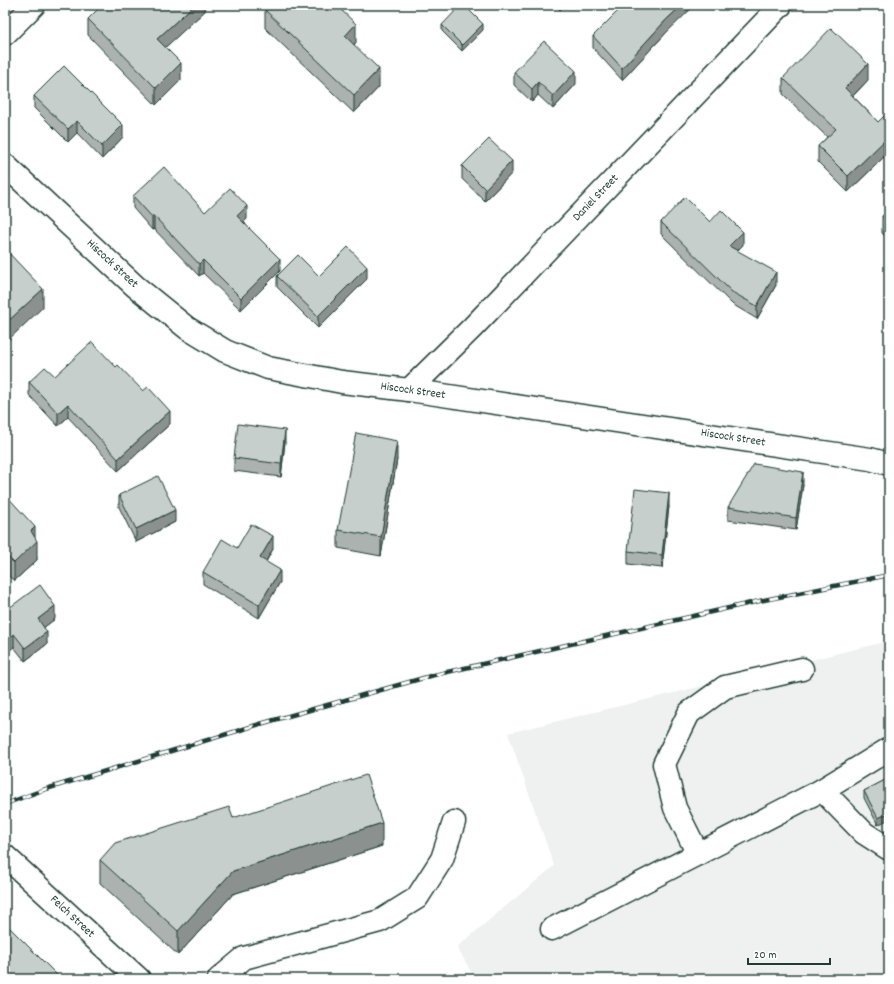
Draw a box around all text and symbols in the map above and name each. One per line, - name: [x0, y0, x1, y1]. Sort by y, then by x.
- street label: Daniel Street: [569, 170, 623, 225]
- street label: Hiscock Street: [82, 236, 142, 293]
- street label: Hiscock Street: [380, 378, 447, 404]
- street label: Hiscock Street: [699, 425, 767, 452]
- street label: Felch Street: [46, 892, 99, 943]
- scale bar: [748, 940, 830, 966]
- text: 20 m: [754, 947, 777, 964]

